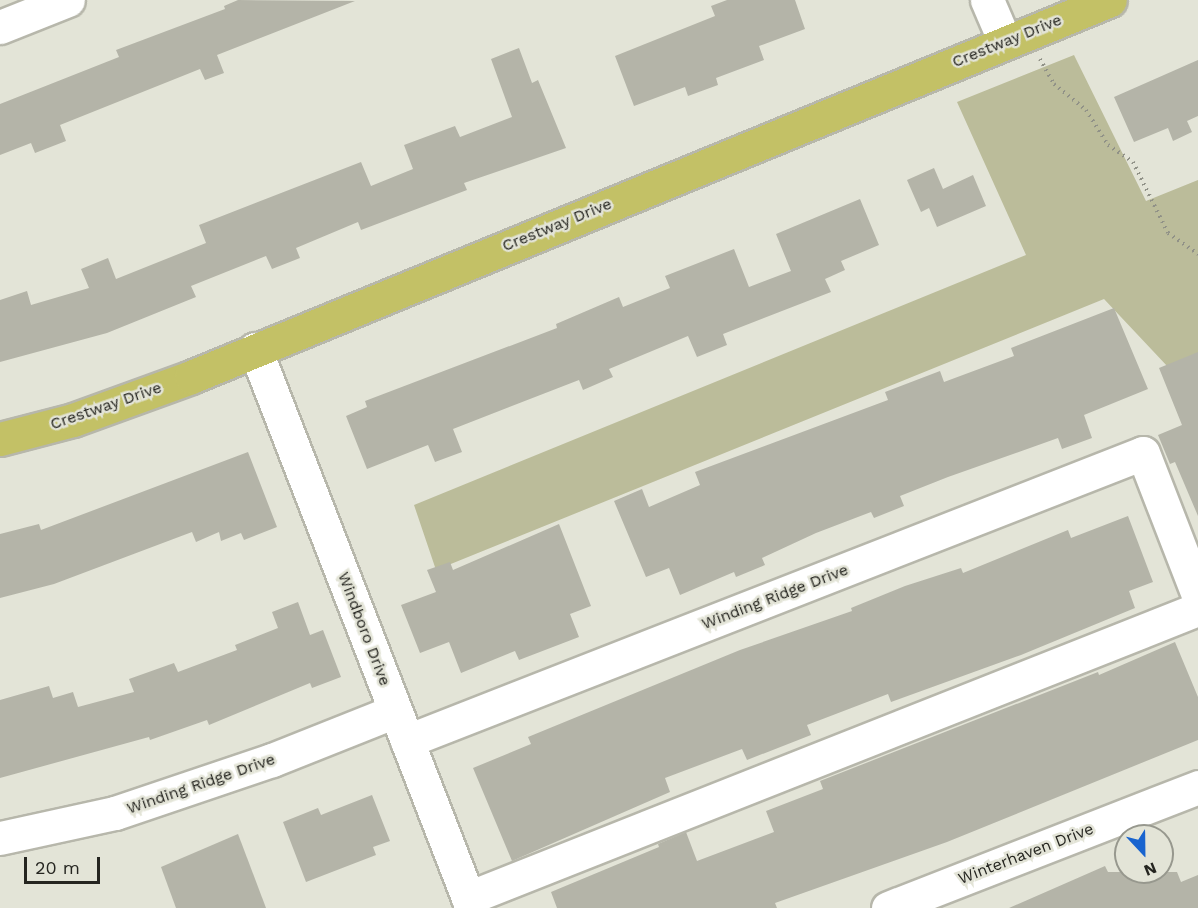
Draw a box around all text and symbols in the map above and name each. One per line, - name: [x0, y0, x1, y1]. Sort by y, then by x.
- street label: Crestway Drive: [949, 10, 1065, 72]
- street label: Crestway Drive: [499, 194, 615, 256]
- street label: Crestway Drive: [48, 378, 164, 434]
- street label: Winding Ridge Drive: [699, 560, 851, 634]
- street label: Windboro Drive: [333, 569, 395, 689]
- street label: Winding Ridge Drive: [124, 750, 278, 818]
- street label: Winterhaven Drive: [956, 819, 1096, 889]
- north arrow: [1114, 824, 1174, 884]
- scale bar: [27, 845, 104, 883]
- text: 20 m: [35, 857, 80, 878]
- text: N: [1141, 858, 1159, 880]

